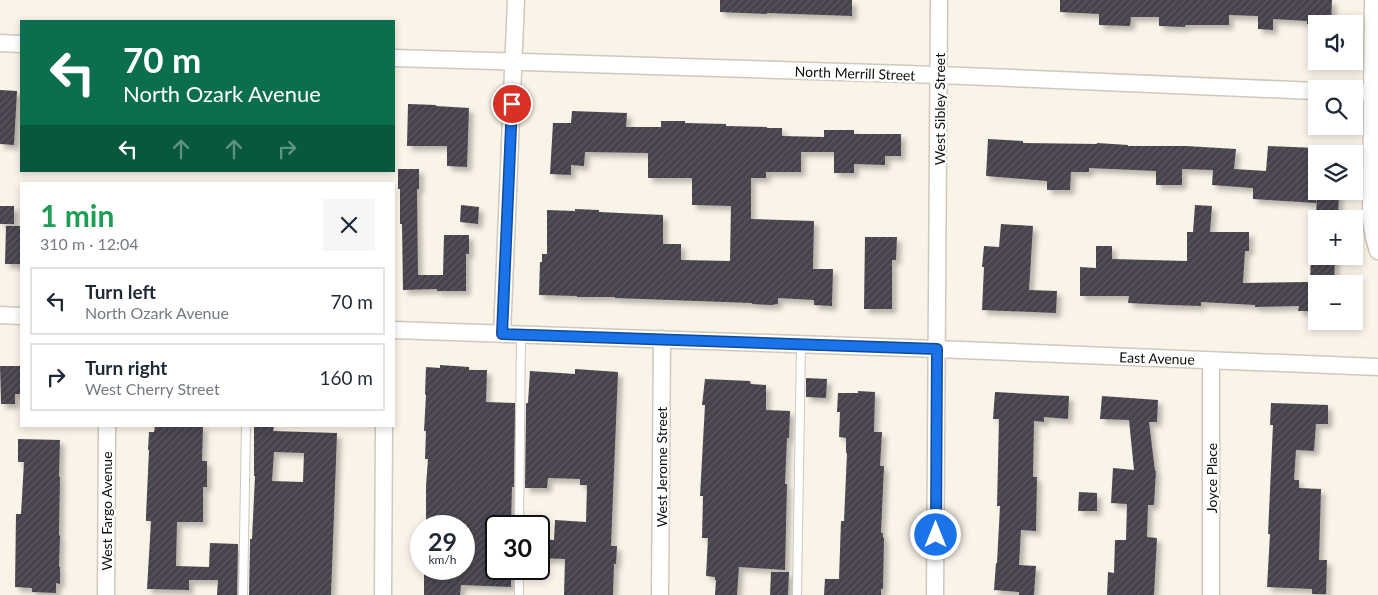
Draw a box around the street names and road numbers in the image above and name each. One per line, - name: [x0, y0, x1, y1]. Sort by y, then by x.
- street label: West Sibley Street: [931, 53, 948, 165]
- street label: North Merrill Street: [794, 62, 916, 84]
- street label: East Avenue: [1119, 348, 1195, 368]
- street label: West Jerome Street: [653, 407, 670, 527]
- street label: Joyce Place: [1203, 443, 1220, 513]
- street label: West Fargo Avenue: [98, 451, 115, 571]

